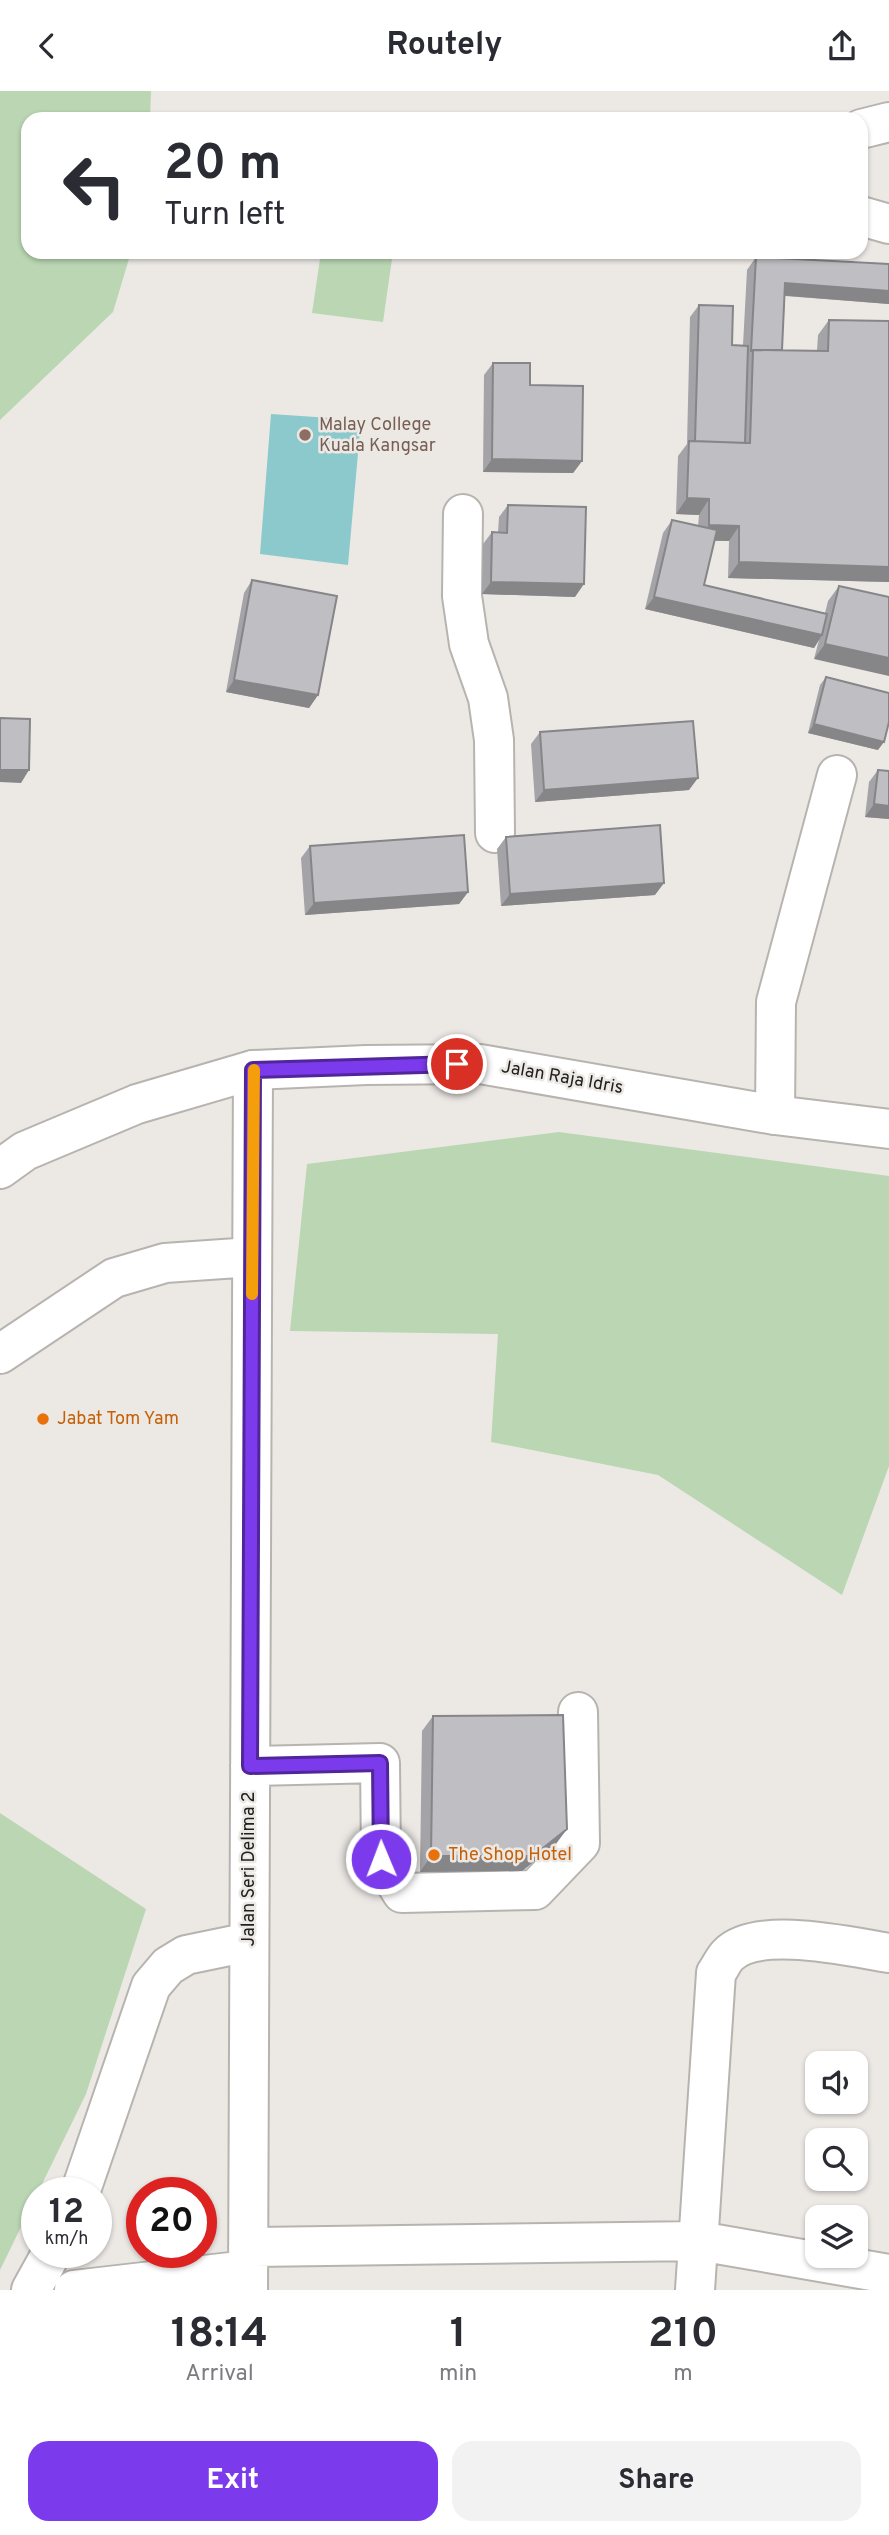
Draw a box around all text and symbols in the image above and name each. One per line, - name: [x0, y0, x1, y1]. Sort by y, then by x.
- text: Routely: [387, 26, 502, 66]
- icon: back: [28, 27, 66, 65]
- icon: share: [823, 27, 861, 65]
- text: 20 m: [164, 135, 281, 197]
- icon: left: [49, 140, 140, 231]
- text: Turn left: [164, 196, 285, 236]
- place label: Malay College Kuala Kangsar: [319, 414, 436, 458]
- marker: Malay College Kuala Kangsar: [297, 427, 313, 443]
- pin: [427, 1034, 487, 1094]
- icon: arrive: [438, 1045, 476, 1083]
- street label: Jalan Raja Idris: [499, 1056, 625, 1100]
- place label: Jabat Tom Yam: [57, 1408, 179, 1431]
- marker: Jabat Tom Yam: [35, 1411, 51, 1427]
- street label: Jalan Seri Delima 2: [238, 1791, 261, 1947]
- position arrow: [344, 1822, 418, 1896]
- place label: The Shop Hotel: [448, 1844, 572, 1867]
- marker: The Shop Hotel: [426, 1847, 442, 1863]
- map controls: [805, 2051, 868, 2268]
- button: sound: [805, 2051, 868, 2114]
- button: search: [805, 2128, 868, 2191]
- speed limit sign: 20: [126, 2177, 217, 2268]
- text: 12: [49, 2191, 84, 2235]
- button: layers: [805, 2205, 868, 2268]
- text: km/h: [45, 2228, 88, 2251]
- text: 18:14: [171, 2309, 268, 2362]
- text: 1: [450, 2309, 466, 2362]
- text: 210: [648, 2309, 718, 2362]
- text: Arrival: [185, 2360, 254, 2389]
- text: min: [439, 2360, 477, 2389]
- text: m: [673, 2360, 693, 2389]
- button: Exit: [28, 2441, 438, 2521]
- button: Share: [452, 2441, 861, 2521]

